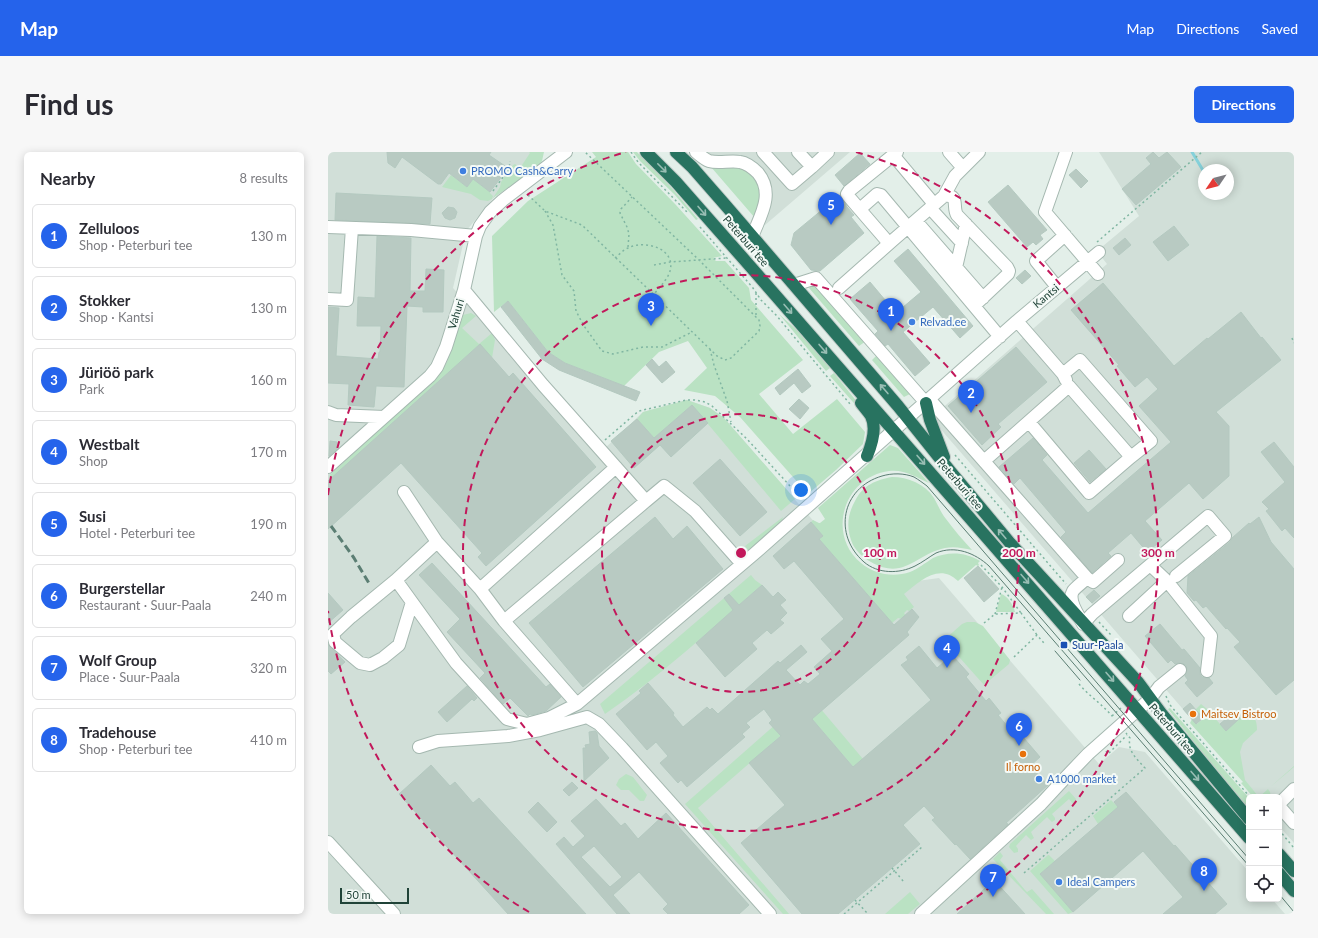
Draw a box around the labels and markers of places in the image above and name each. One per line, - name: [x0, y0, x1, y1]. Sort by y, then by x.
- place label: PROMO Cash&Carry: [471, 164, 573, 177]
- marker: PROMO Cash&Carry: [458, 166, 468, 176]
- pin: 5: [818, 192, 844, 225]
- pin: 3: [638, 293, 664, 326]
- pin: 1: [878, 298, 904, 331]
- place label: Relvad.ee: [920, 315, 967, 328]
- marker: Relvad.ee: [907, 317, 917, 327]
- pin: 2: [958, 380, 984, 413]
- centre of rings: [734, 546, 748, 560]
- pin: 4: [934, 635, 960, 668]
- place label: Suur-Paala: [1072, 638, 1123, 651]
- marker: Suur-Paala: [1059, 640, 1069, 650]
- place label: Maitsev Bistroo: [1201, 707, 1276, 720]
- marker: Maitsev Bistroo: [1188, 709, 1198, 719]
- pin: 6: [1006, 713, 1032, 746]
- marker: Il forno: [1018, 749, 1028, 759]
- place label: Il forno: [1006, 760, 1040, 773]
- place label: A1000 market: [1047, 772, 1116, 785]
- marker: A1000 market: [1034, 774, 1044, 784]
- pin: 8: [1191, 858, 1217, 891]
- pin: 7: [980, 864, 1006, 897]
- place label: Ideal Campers: [1067, 875, 1136, 888]
- marker: Ideal Campers: [1054, 877, 1064, 887]

